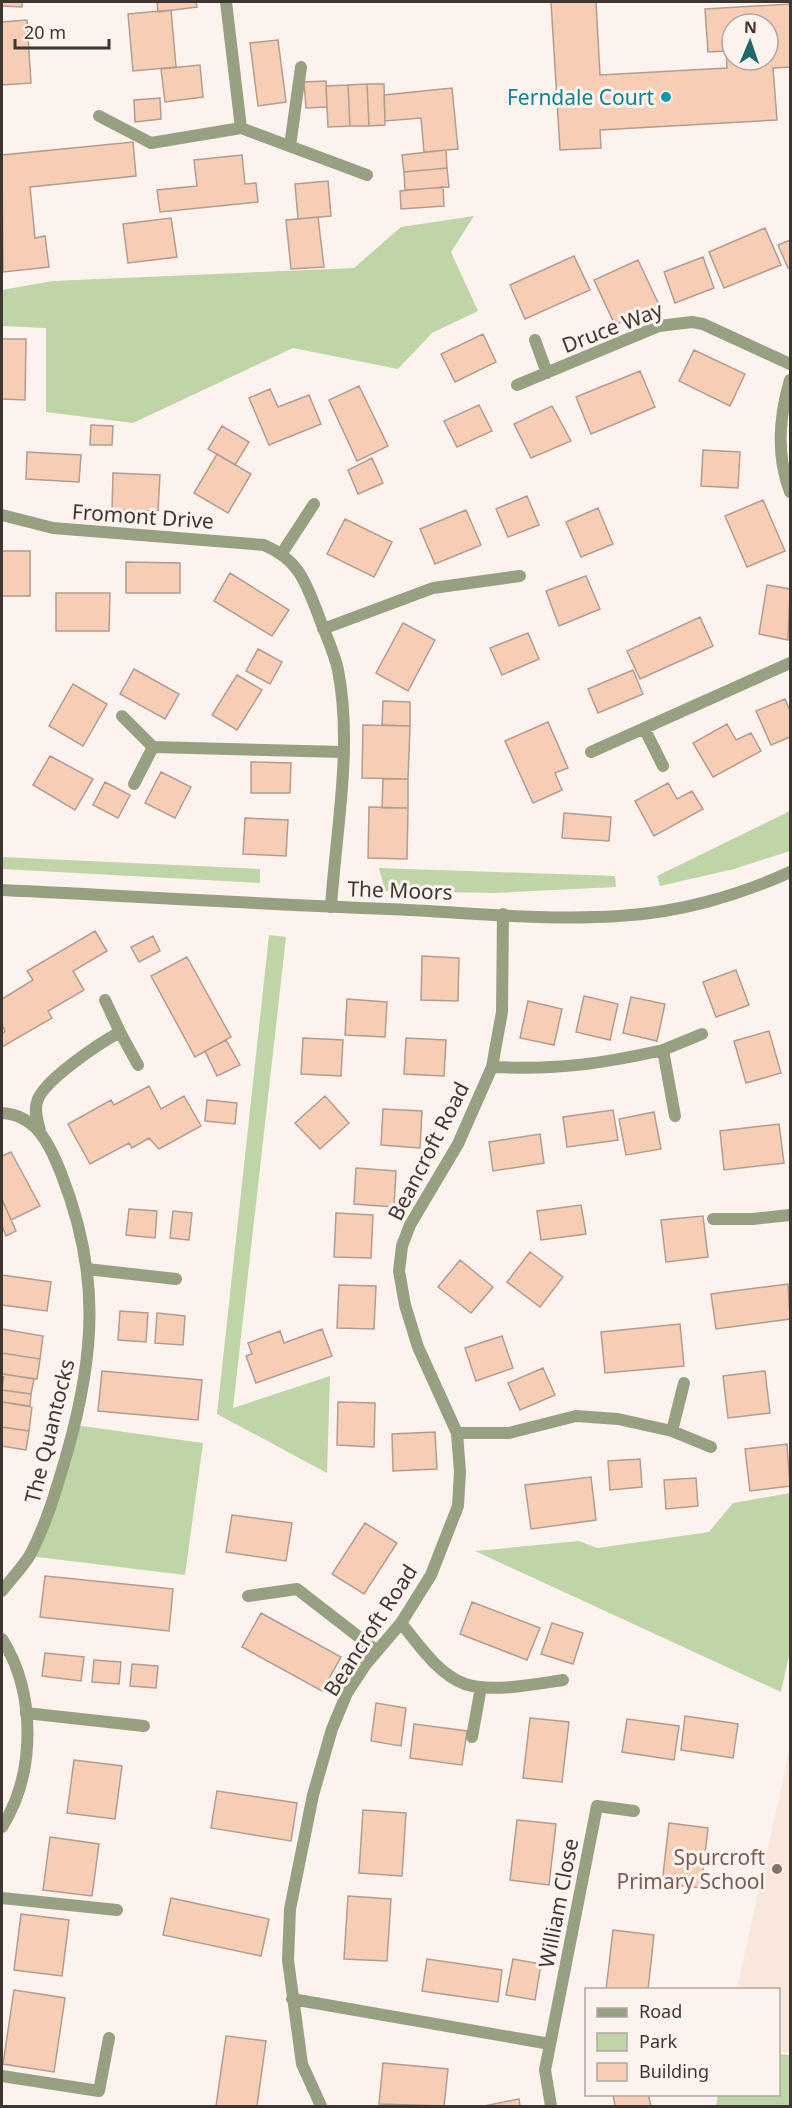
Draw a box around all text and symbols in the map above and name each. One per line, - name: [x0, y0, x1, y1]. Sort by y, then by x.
- scale bar: [15, 12, 110, 50]
- north arrow: [720, 12, 780, 72]
- text: N: [744, 16, 757, 38]
- text: 20 m: [24, 20, 66, 44]
- place label: Ferndale Court: [507, 83, 654, 111]
- marker: Ferndale Court: [659, 90, 673, 104]
- street label: Druce Way: [558, 295, 667, 359]
- street label: Fromont Drive: [71, 497, 215, 535]
- street label: The Moors: [347, 874, 453, 906]
- street label: Beancroft Road: [381, 1077, 475, 1225]
- street label: The Quantocks: [18, 1356, 80, 1506]
- street label: Beancroft Road: [317, 1559, 423, 1701]
- street label: William Close: [532, 1836, 584, 1970]
- place label: Spurcroft Primary School: [617, 1843, 765, 1895]
- marker: Spurcroft Primary School: [770, 1862, 784, 1876]
- legend: [585, 1988, 780, 2096]
- text: Road: [639, 1999, 682, 2023]
- text: Park: [639, 2029, 677, 2053]
- text: Building: [639, 2059, 709, 2083]

